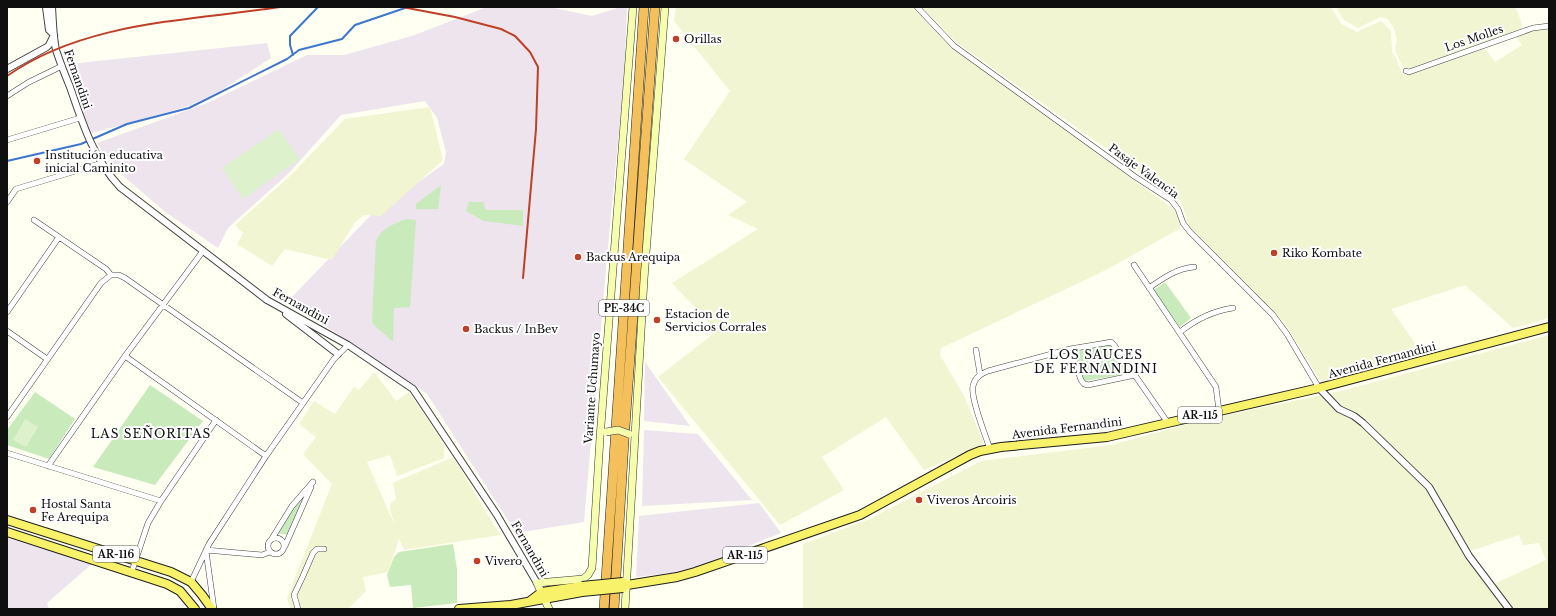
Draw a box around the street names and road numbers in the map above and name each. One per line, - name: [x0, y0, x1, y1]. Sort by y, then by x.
- street label: Los Molles: [1443, 22, 1505, 54]
- street label: Fernandini: [61, 47, 95, 111]
- street label: Pasaje Valencia: [1106, 141, 1183, 202]
- street label: Fernandini: [270, 285, 332, 327]
- road number: PE-34C: [599, 300, 649, 316]
- street label: Variante Uchumayo: [581, 332, 603, 445]
- street label: Avenida Fernandini: [1326, 339, 1438, 381]
- road number: AR-115: [1178, 407, 1222, 423]
- street label: Avenida Fernandini: [1010, 414, 1123, 442]
- street label: Fernandini: [508, 519, 552, 580]
- road number: AR-116: [93, 546, 139, 562]
- road number: AR-115: [723, 547, 767, 563]

